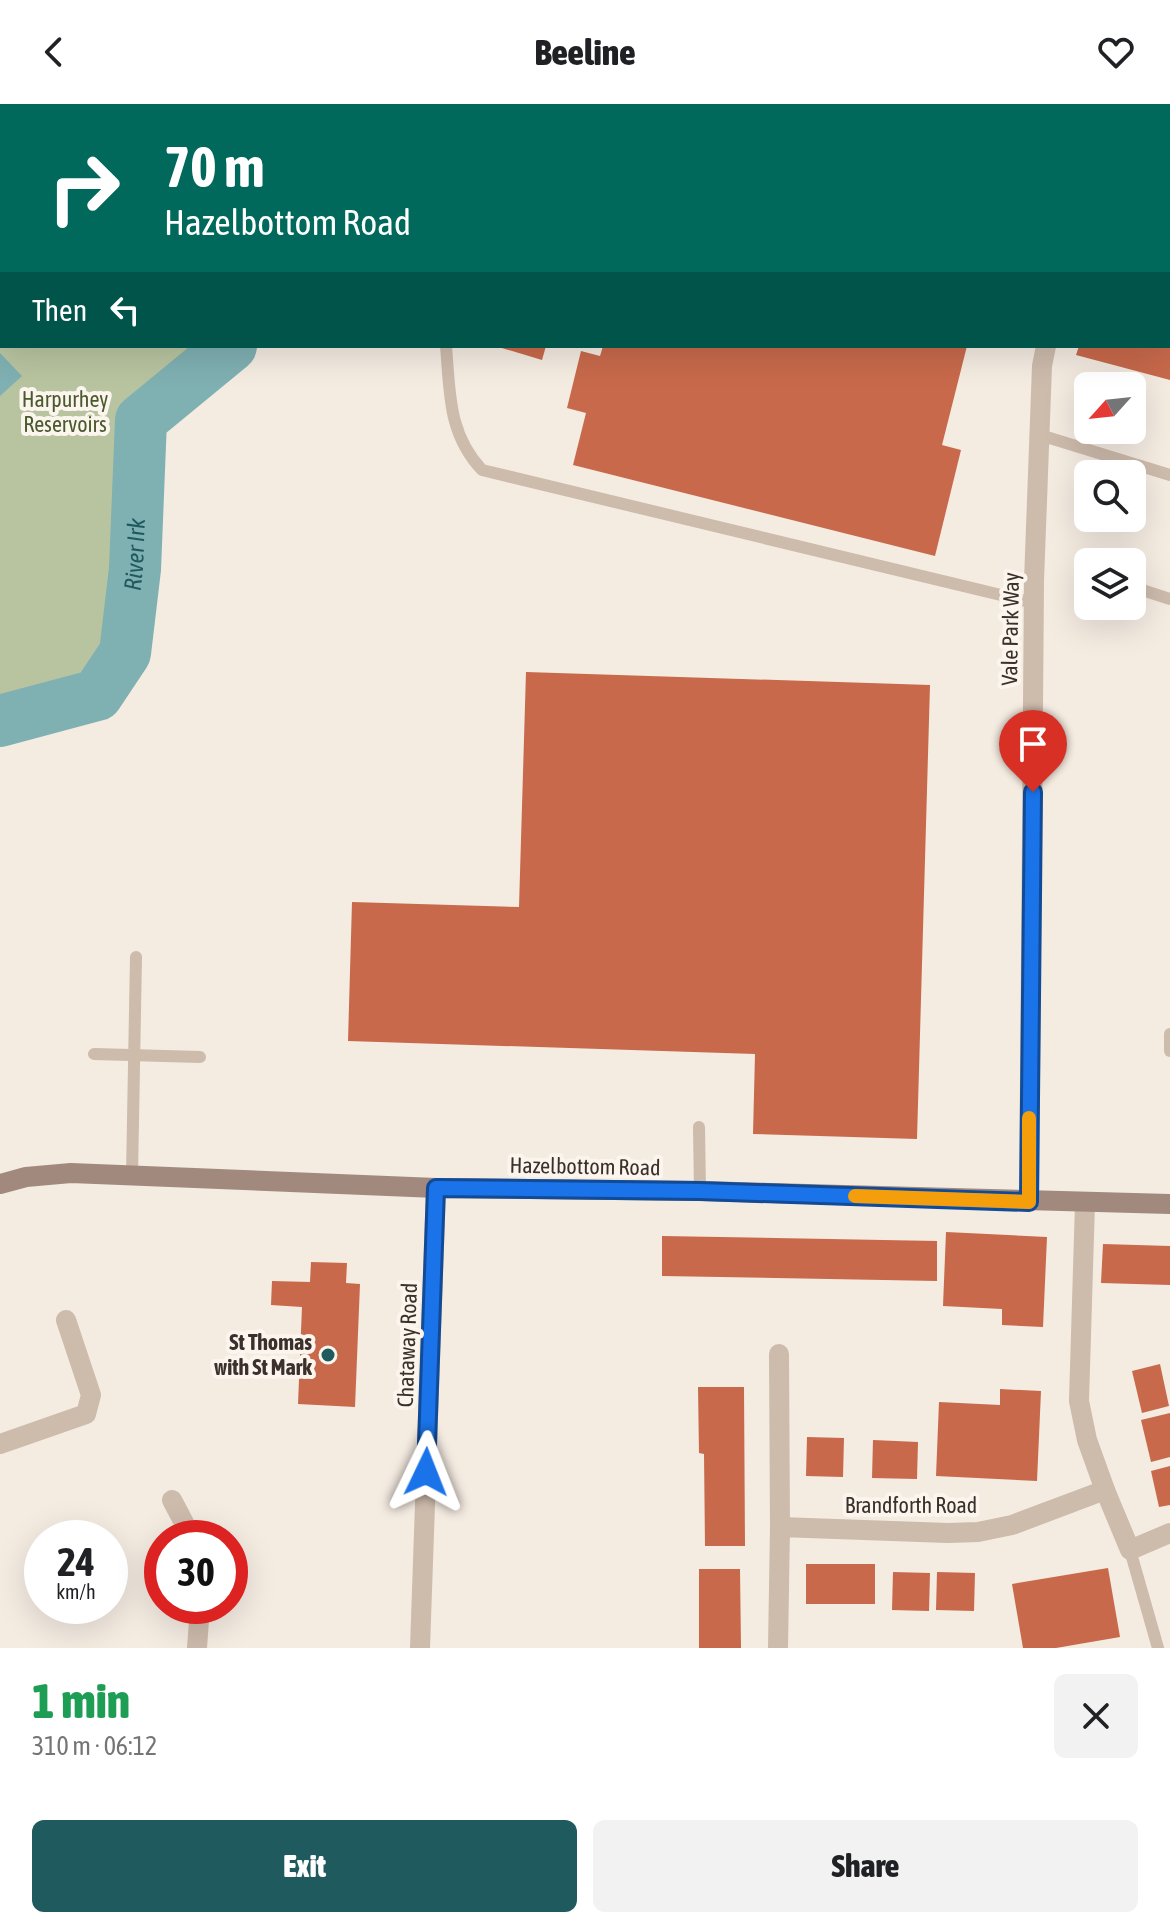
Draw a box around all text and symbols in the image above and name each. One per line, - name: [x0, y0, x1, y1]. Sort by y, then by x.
- icon: back: [32, 30, 76, 74]
- icon: heart: [1094, 30, 1138, 74]
- text: Beeline: [534, 31, 636, 73]
- text: 70 m: [164, 135, 265, 199]
- icon: right: [32, 136, 136, 240]
- text: Hazelbottom Road: [164, 201, 411, 243]
- icon: left: [103, 288, 147, 332]
- text: Then: [32, 293, 87, 327]
- north arrow: [1074, 372, 1146, 444]
- map controls: [1074, 372, 1146, 620]
- park label: Harpurhey Reservoirs: [22, 386, 108, 437]
- button: search: [1074, 460, 1146, 532]
- water label: River Irk: [119, 517, 150, 592]
- button: layers: [1074, 548, 1146, 620]
- street label: Vale Park Way: [996, 572, 1024, 686]
- pin: [999, 710, 1067, 792]
- icon: arrive: [1011, 722, 1055, 766]
- street label: Hazelbottom Road: [509, 1152, 661, 1180]
- street label: Chataway Road: [392, 1282, 422, 1408]
- place label: St Thomas with St Mark: [214, 1329, 312, 1380]
- marker: St Thomas with St Mark: [319, 1346, 337, 1364]
- position arrow: [384, 1430, 468, 1514]
- street label: Brandforth Road: [845, 1492, 977, 1518]
- speed limit sign: 30: [144, 1520, 248, 1624]
- text: 24: [57, 1539, 95, 1584]
- text: km/h: [56, 1580, 96, 1603]
- text: 1 min: [32, 1673, 130, 1728]
- button: close: [1054, 1674, 1138, 1758]
- text: 310 m · 06:12: [32, 1731, 157, 1761]
- button: Exit: [32, 1820, 577, 1912]
- button: Share: [593, 1820, 1138, 1912]

